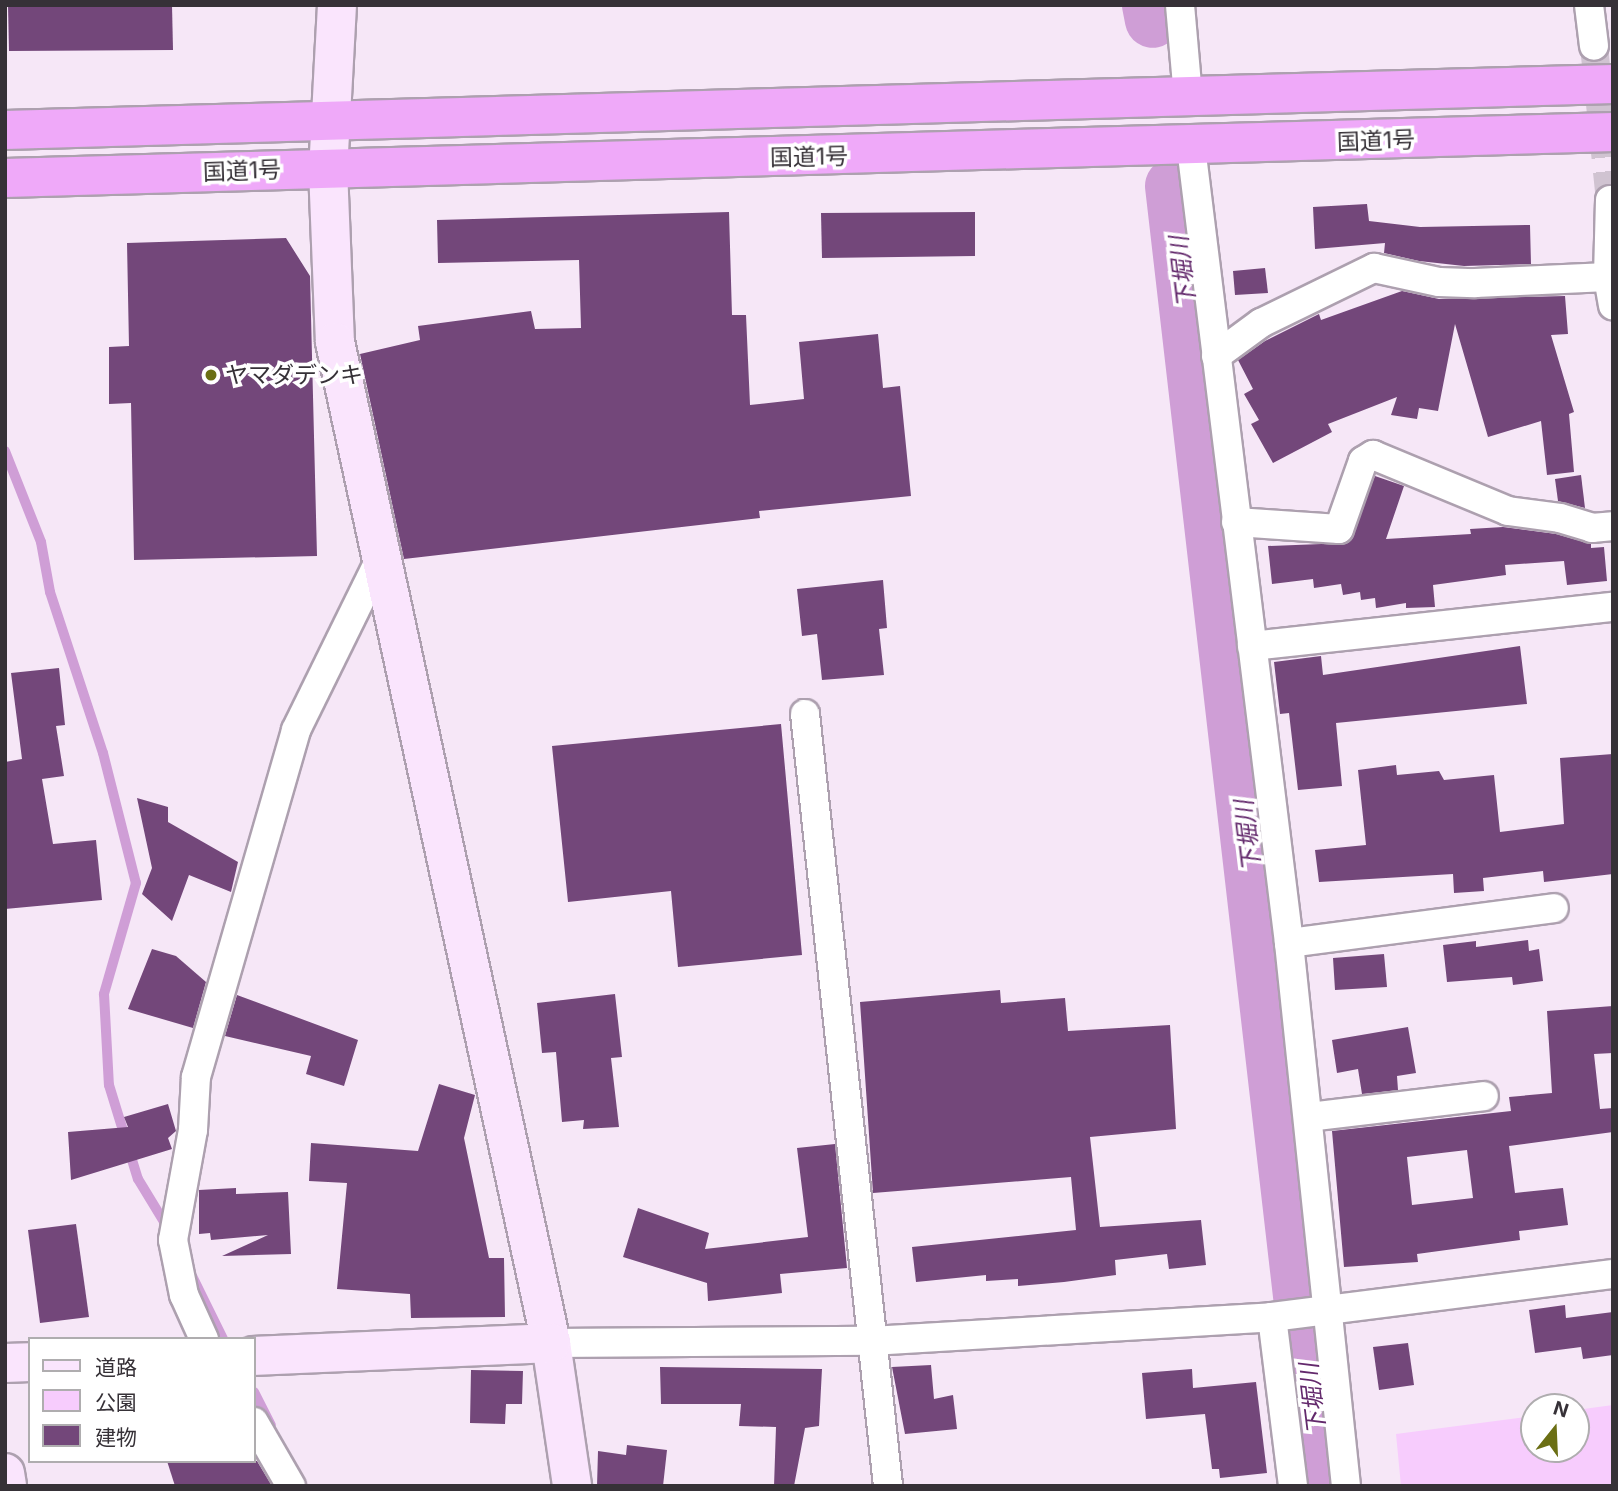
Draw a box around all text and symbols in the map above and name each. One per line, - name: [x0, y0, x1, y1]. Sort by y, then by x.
- street label: 国道1号: [1336, 126, 1416, 156]
- street label: 国道1号: [770, 143, 848, 171]
- street label: 国道1号: [202, 156, 282, 186]
- water label: 下堀川: [1164, 235, 1202, 309]
- place label: ヤマダデンキ: [225, 361, 363, 389]
- marker: ヤマダデンキ: [203, 367, 219, 383]
- water label: 下堀川: [1229, 799, 1267, 873]
- legend: [28, 1337, 256, 1463]
- text: 道路: [95, 1355, 137, 1380]
- water label: 下堀川: [1294, 1362, 1332, 1436]
- text: 公園: [95, 1390, 137, 1415]
- north arrow: [1520, 1393, 1590, 1463]
- text: N: [1551, 1396, 1571, 1423]
- text: 建物: [95, 1425, 137, 1450]

